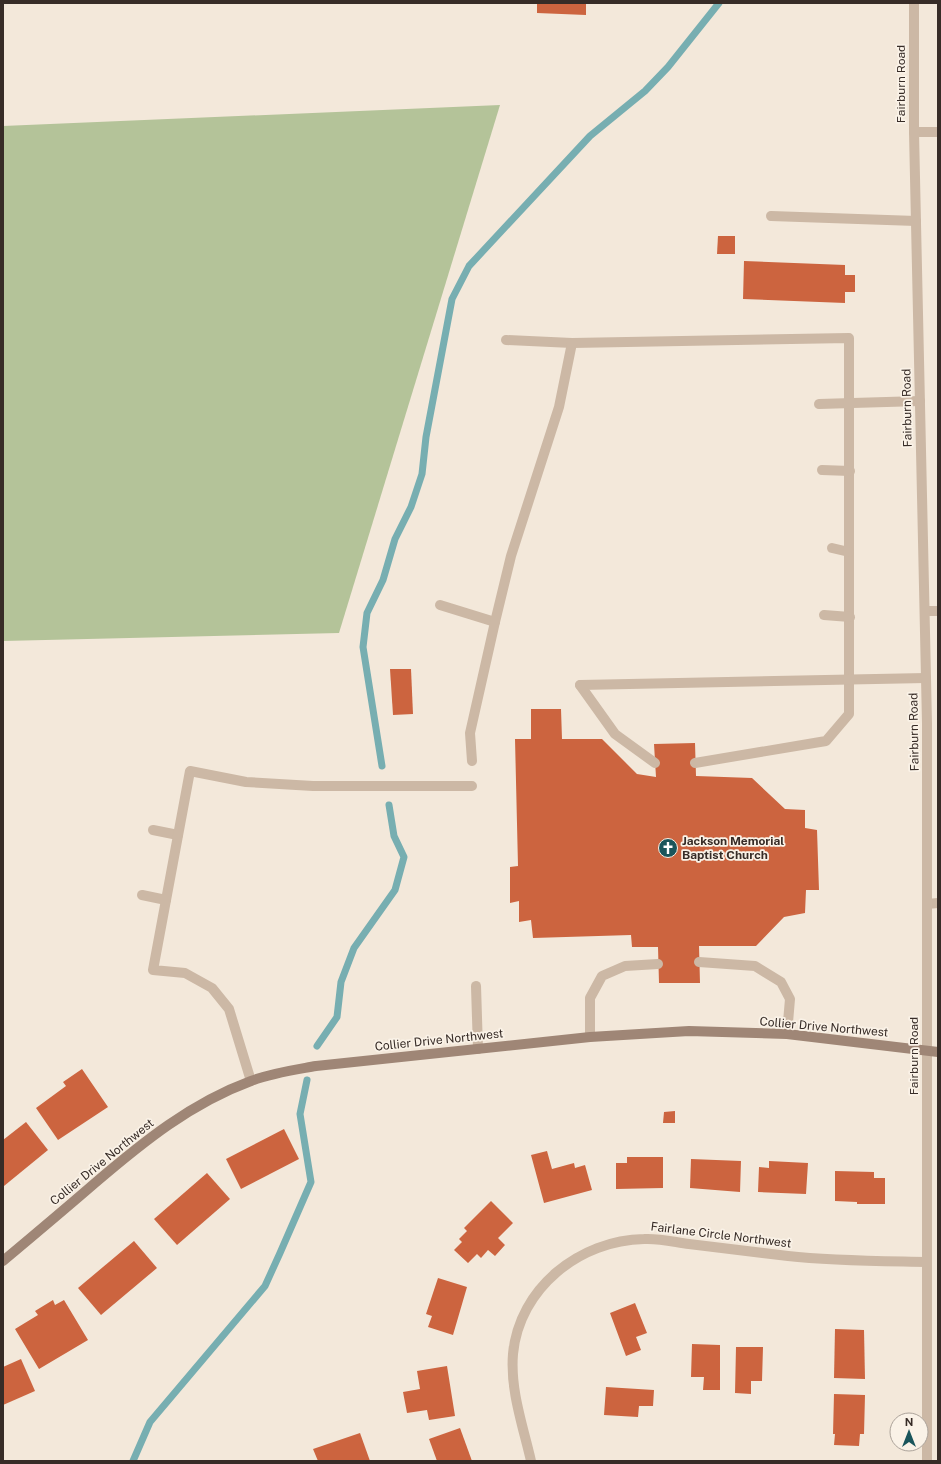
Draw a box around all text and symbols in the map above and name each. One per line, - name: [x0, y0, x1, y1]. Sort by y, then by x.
- street label: Fairburn Road: [894, 45, 908, 123]
- street label: Fairburn Road: [899, 369, 915, 447]
- street label: Fairburn Road: [906, 693, 922, 771]
- place label: Jackson Memorial Baptist Church: [682, 834, 784, 862]
- church icon: Jackson Memorial Baptist Church: [657, 837, 679, 859]
- street label: Collier Drive Northwest: [759, 1014, 889, 1040]
- street label: Fairburn Road: [907, 1017, 921, 1095]
- street label: Collier Drive Northwest: [374, 1026, 504, 1054]
- street label: Collier Drive Northwest: [47, 1116, 157, 1208]
- street label: Fairlane Circle Northwest: [650, 1219, 793, 1251]
- north arrow: [889, 1412, 929, 1452]
- text: N: [905, 1416, 913, 1428]

